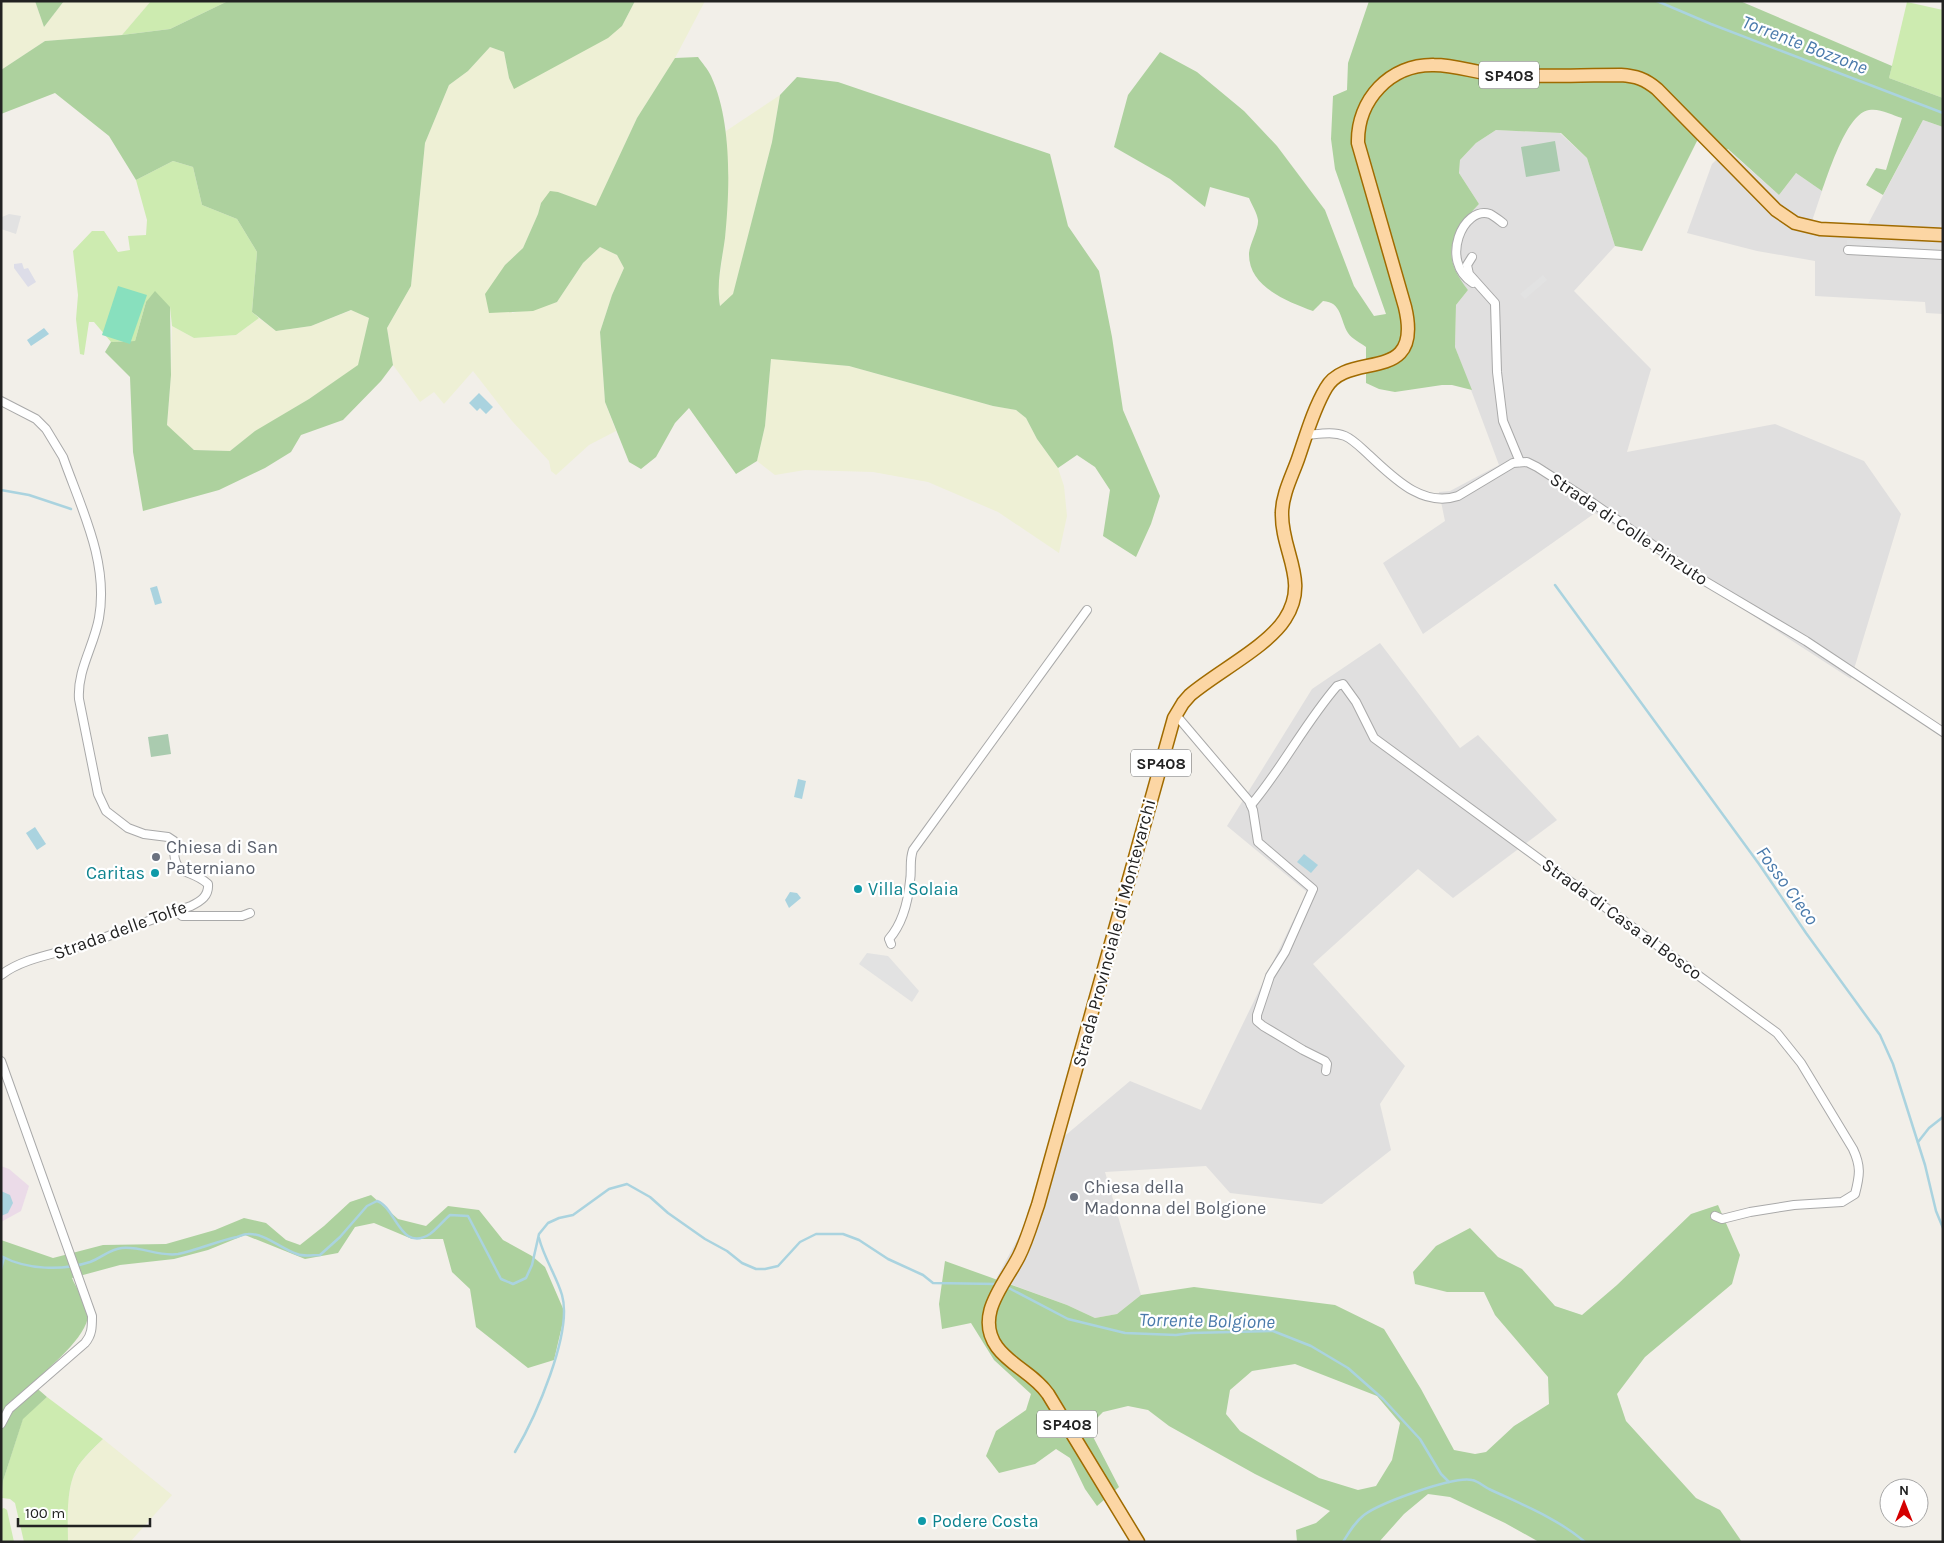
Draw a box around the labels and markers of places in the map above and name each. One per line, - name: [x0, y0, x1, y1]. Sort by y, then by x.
- place label: Chiesa di San Paterniano: [166, 836, 278, 879]
- marker: Chiesa di San Paterniano: [150, 851, 162, 863]
- place label: Caritas: [86, 862, 145, 884]
- marker: Caritas: [149, 867, 161, 879]
- place label: Villa Solaia: [868, 878, 959, 900]
- marker: Villa Solaia: [852, 883, 864, 895]
- place label: Chiesa della Madonna del Bolgione: [1084, 1176, 1266, 1219]
- marker: Chiesa della Madonna del Bolgione: [1068, 1191, 1080, 1203]
- place label: Podere Costa: [932, 1510, 1039, 1532]
- marker: Podere Costa: [916, 1515, 928, 1527]

